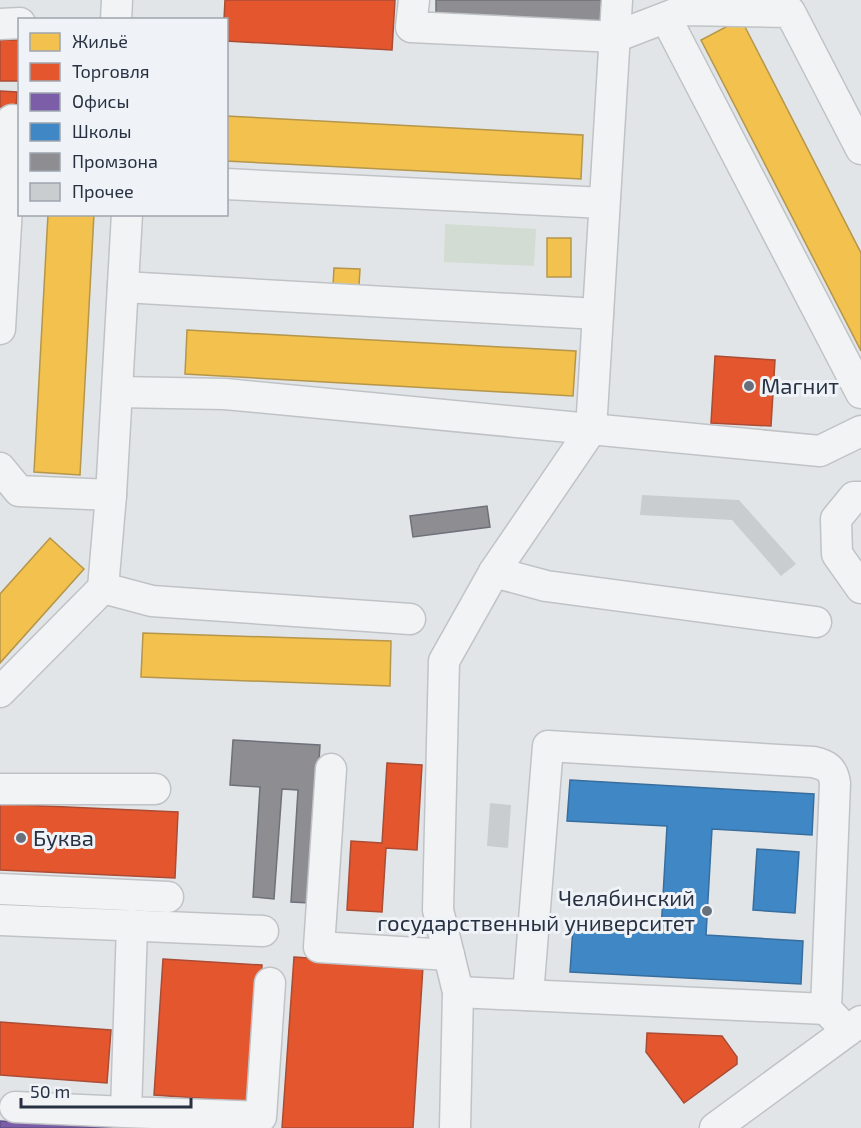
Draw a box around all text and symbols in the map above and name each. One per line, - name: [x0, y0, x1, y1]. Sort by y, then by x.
- legend: [18, 18, 228, 216]
- text: Жильё: [72, 30, 128, 52]
- text: Торговля: [72, 60, 150, 82]
- text: Офисы: [72, 90, 129, 112]
- text: Школы: [72, 120, 132, 142]
- text: Промзона: [72, 150, 158, 172]
- text: Прочее: [72, 180, 134, 202]
- place label: Магнит: [761, 372, 839, 398]
- marker: Магнит: [742, 379, 756, 393]
- place label: Буква: [33, 824, 94, 851]
- marker: Буква: [14, 831, 28, 845]
- place label: Челябинский государственный университет: [377, 884, 695, 936]
- marker: Челябинский государственный университет: [700, 904, 714, 918]
- scale bar: [21, 1071, 190, 1109]
- text: 50 m: [30, 1080, 70, 1102]

